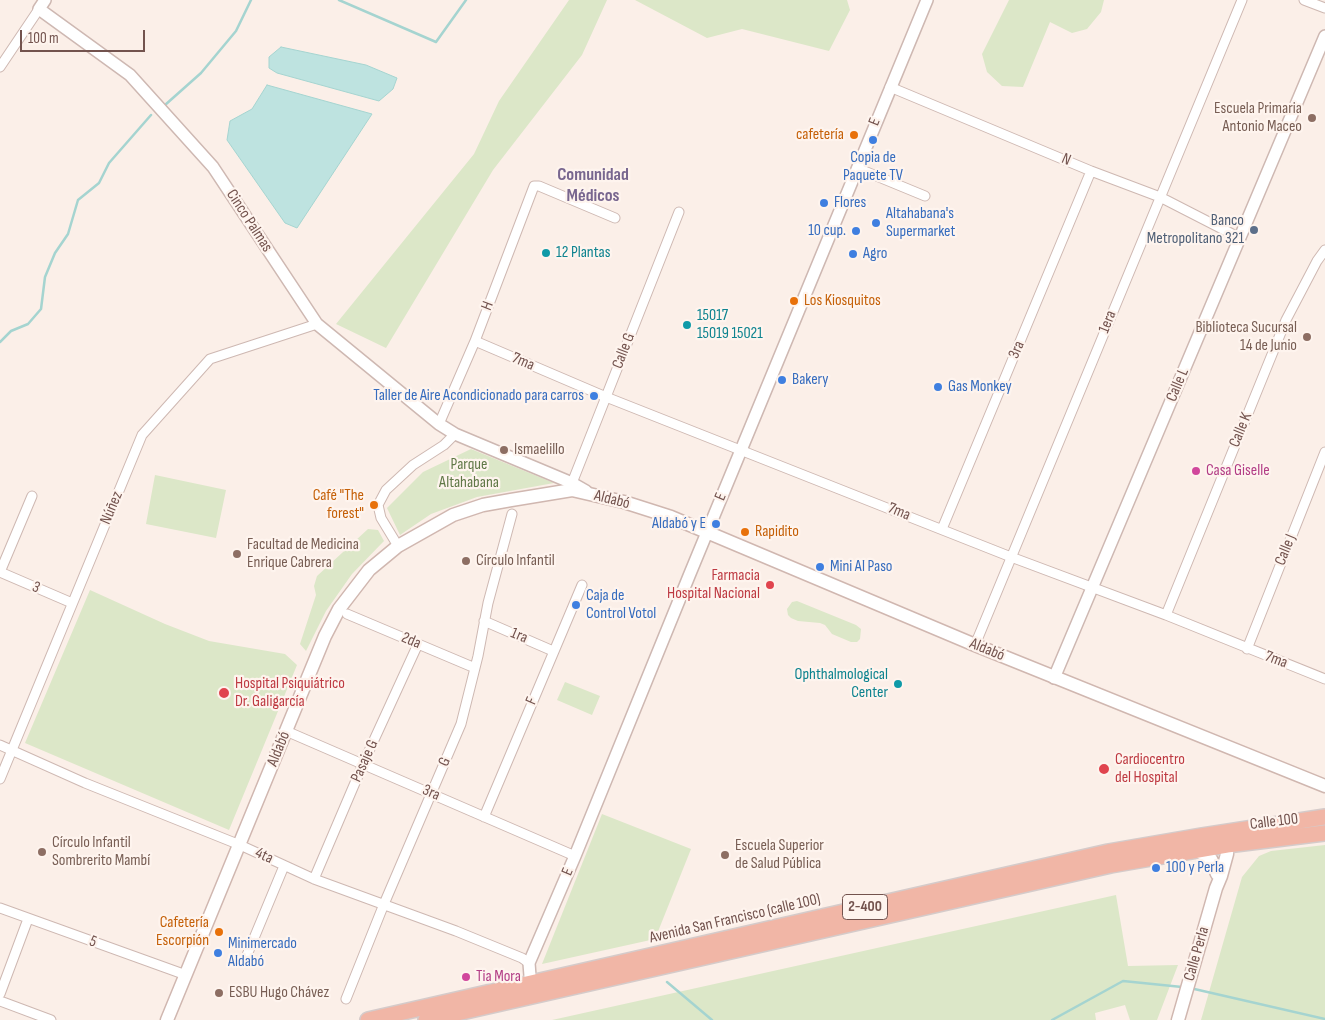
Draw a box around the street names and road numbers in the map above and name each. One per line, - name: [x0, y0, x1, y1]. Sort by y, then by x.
- street label: E: [865, 115, 885, 129]
- street label: N: [1058, 150, 1074, 170]
- street label: Cinco Palmas: [222, 186, 276, 256]
- street label: H: [478, 299, 498, 313]
- street label: 1era: [1095, 308, 1121, 336]
- street label: Calle G: [608, 330, 640, 372]
- street label: 3ra: [1005, 338, 1029, 362]
- street label: 7ma: [509, 349, 537, 375]
- street label: Calle L: [1162, 365, 1194, 405]
- street label: Calle K: [1225, 410, 1257, 450]
- street label: Aldabó: [592, 486, 632, 514]
- street label: Núñez: [97, 489, 127, 527]
- street label: E: [711, 490, 731, 504]
- street label: 7ma: [885, 499, 913, 525]
- street label: Calle J: [1271, 532, 1301, 568]
- street label: 3: [29, 578, 43, 598]
- street label: 1ra: [508, 624, 530, 648]
- street label: 2da: [398, 628, 424, 654]
- street label: Aldabó: [967, 634, 1007, 666]
- street label: 7ma: [1262, 647, 1290, 673]
- street label: F: [522, 694, 542, 708]
- street label: Aldabó: [263, 729, 295, 769]
- street label: Pasaje G: [347, 737, 383, 785]
- street label: G: [435, 754, 455, 770]
- street label: 3ra: [419, 781, 443, 805]
- street label: Calle 100: [1249, 810, 1299, 834]
- street label: 4ta: [252, 844, 276, 868]
- street label: E: [558, 865, 578, 879]
- street label: Avenida San Francisco (calle 100): [648, 890, 822, 948]
- road number: 2-400: [842, 894, 888, 920]
- street label: Calle Perla: [1180, 925, 1214, 983]
- street label: 5: [87, 932, 99, 952]

